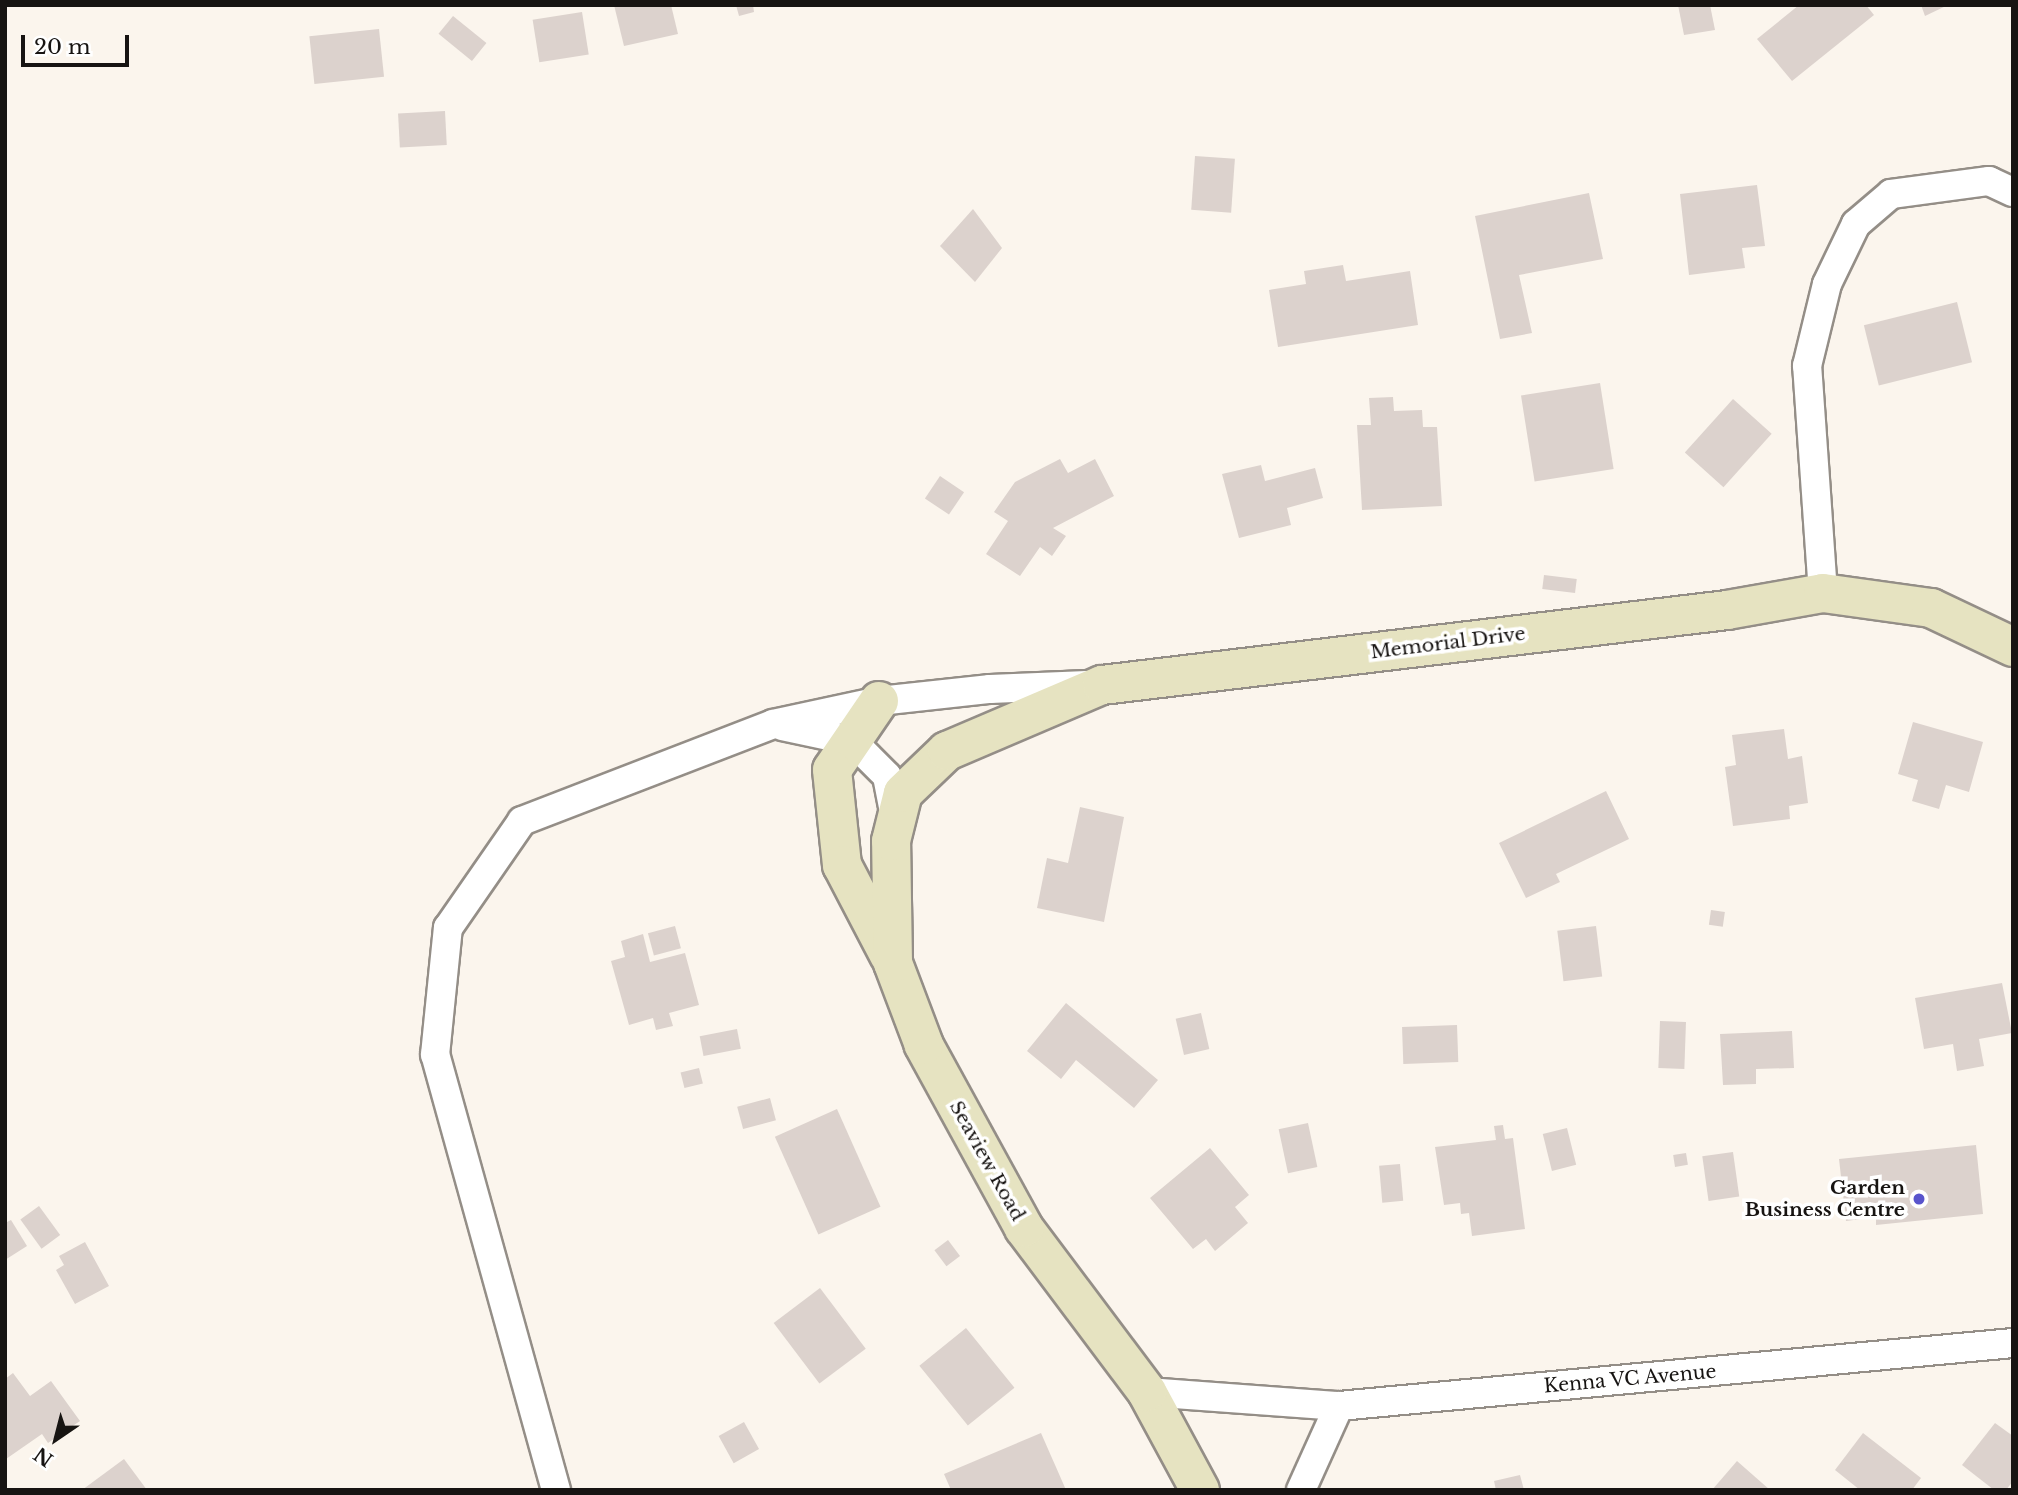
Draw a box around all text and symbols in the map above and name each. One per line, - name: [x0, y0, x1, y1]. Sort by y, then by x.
- scale bar: [24, 21, 133, 65]
- text: 20 m: [34, 34, 91, 60]
- street label: Memorial Drive: [1369, 622, 1527, 664]
- street label: Seaview Road: [944, 1097, 1030, 1225]
- place label: Garden Business Centre: [1745, 1177, 1905, 1221]
- marker: Garden Business Centre: [1911, 1191, 1927, 1207]
- street label: Kenna VC Avenue: [1542, 1360, 1718, 1398]
- north arrow: [21, 1404, 91, 1474]
- text: N: [30, 1442, 58, 1471]

